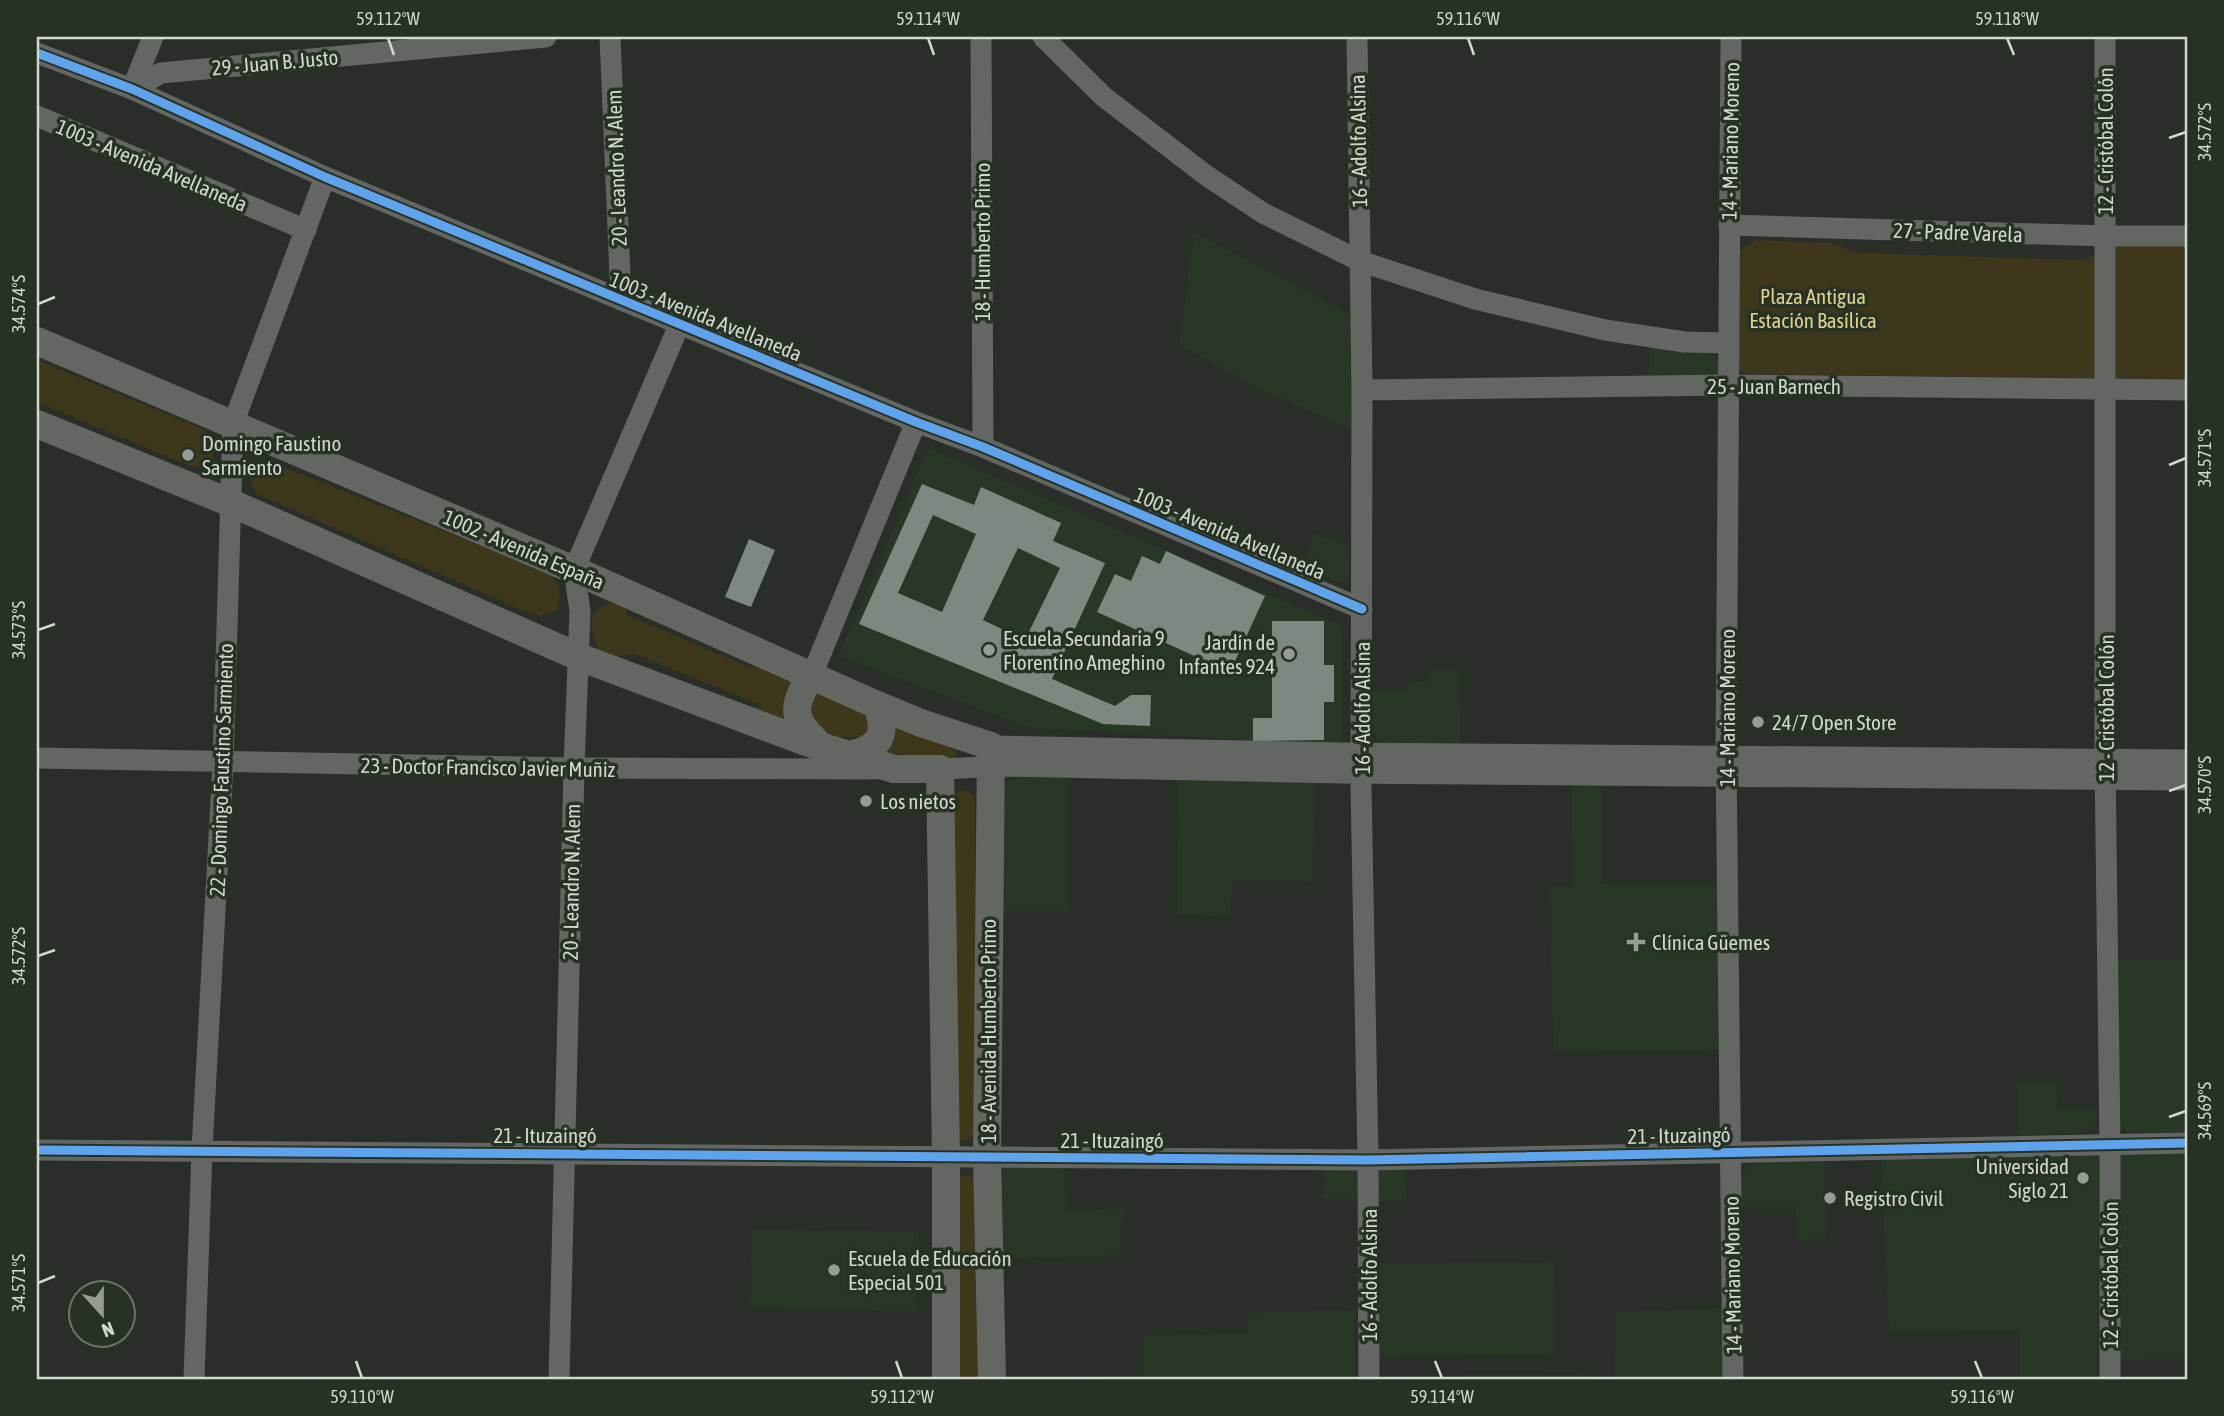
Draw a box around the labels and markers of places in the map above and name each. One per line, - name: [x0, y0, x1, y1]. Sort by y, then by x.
- place label: Domingo Faustino Sarmiento: [202, 431, 341, 479]
- marker: Domingo Faustino Sarmiento: [180, 447, 196, 463]
- place label: Escuela Secundaria 9 Florentino Ameghino: [1003, 626, 1165, 674]
- place label: Jardín de Infantes 924: [1178, 630, 1275, 678]
- marker: Escuela Secundaria 9 Florentino Ameghino: [981, 642, 997, 658]
- marker: Jardín de Infantes 924: [1281, 646, 1297, 662]
- place label: 24/7 Open Store: [1772, 710, 1897, 734]
- marker: 24/7 Open Store: [1750, 714, 1766, 730]
- place label: Los nietos: [880, 789, 956, 813]
- marker: Los nietos: [858, 793, 874, 809]
- place label: Clínica Güemes: [1652, 930, 1770, 954]
- marker: Clínica Güemes: [1626, 932, 1646, 952]
- place label: Universidad Siglo 21: [1976, 1154, 2069, 1202]
- marker: Universidad Siglo 21: [2075, 1170, 2091, 1186]
- place label: Registro Civil: [1844, 1186, 1944, 1210]
- marker: Registro Civil: [1822, 1190, 1838, 1206]
- place label: Escuela de Educación Especial 501: [848, 1246, 1012, 1294]
- marker: Escuela de Educación Especial 501: [826, 1262, 842, 1278]

